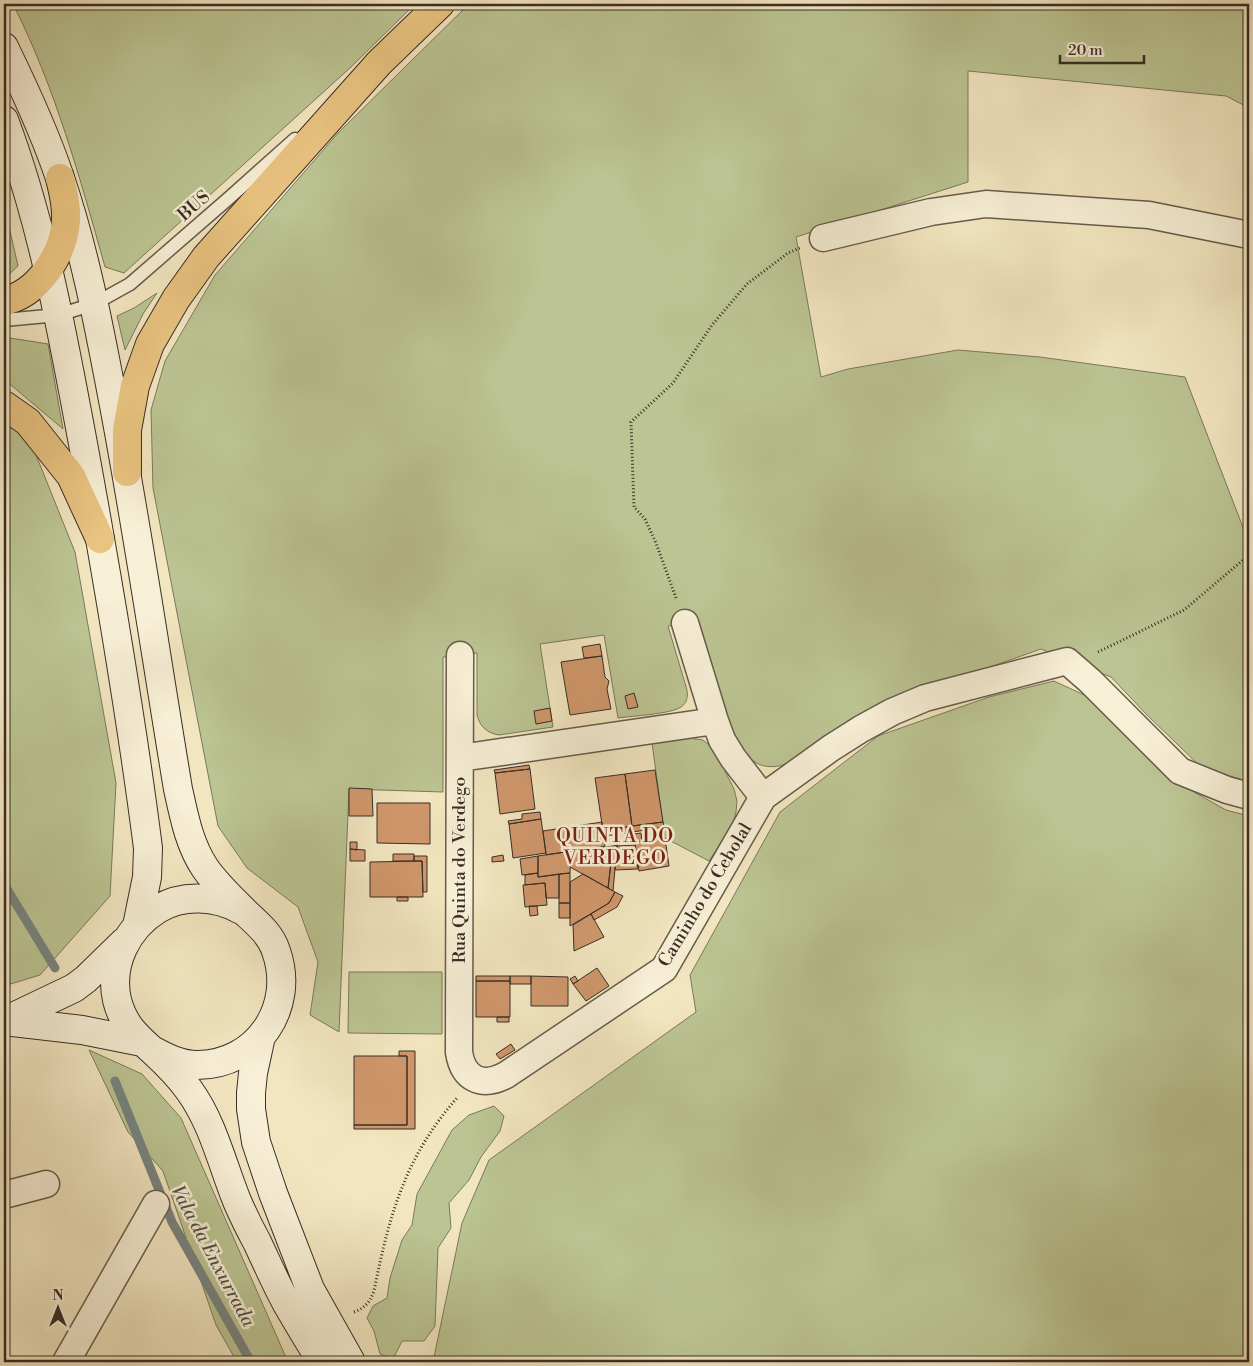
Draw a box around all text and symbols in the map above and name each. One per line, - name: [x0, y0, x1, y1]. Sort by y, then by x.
- scale bar: [1060, 32, 1144, 64]
- text: 20 m: [1068, 41, 1103, 60]
- street label: BUS: [172, 186, 215, 227]
- street label: Rua Quinta do Verdego: [448, 777, 471, 963]
- street label: Caminho do Cebolal: [653, 818, 757, 971]
- district label: QUINTA DO VERDEGO: [556, 824, 674, 870]
- water label: Vala da Enxurrada: [166, 1181, 261, 1331]
- north arrow: [32, 1284, 82, 1334]
- text: N: [52, 1287, 64, 1305]

